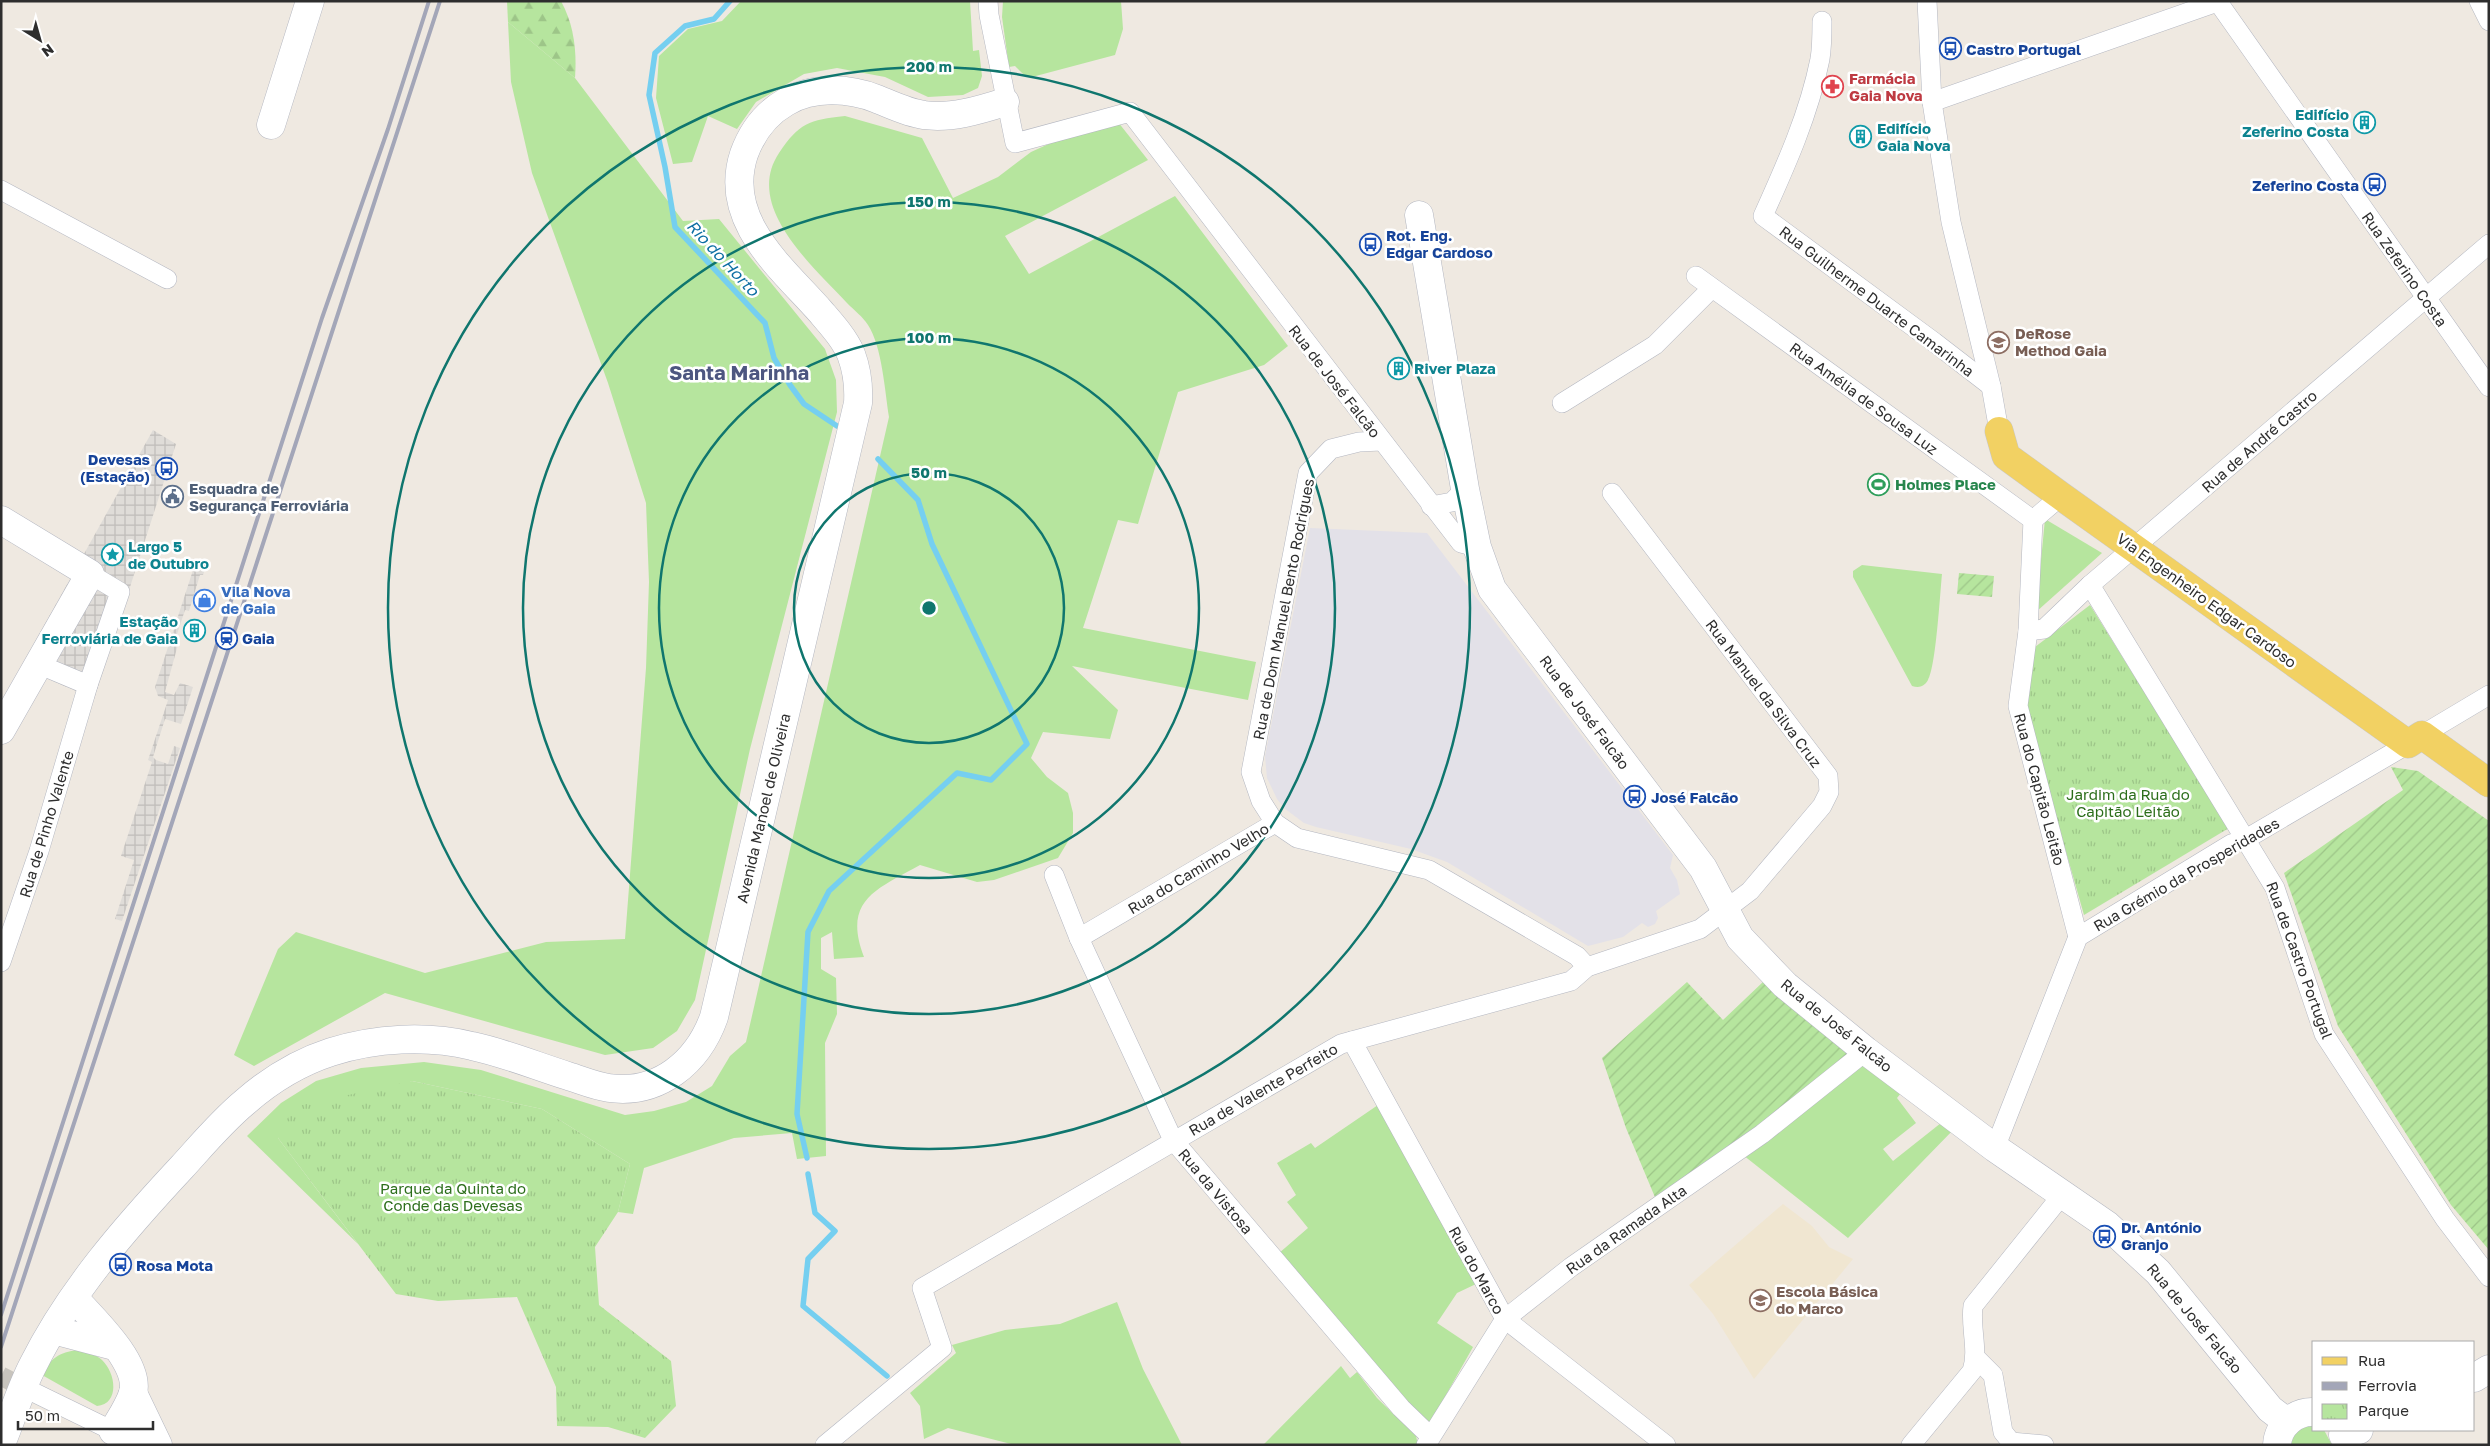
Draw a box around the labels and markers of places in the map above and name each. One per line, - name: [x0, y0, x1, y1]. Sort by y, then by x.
- bus stop icon: Castro Portugal: [1938, 37, 1962, 61]
- place label: Castro Portugal: [1966, 40, 2081, 58]
- place label: Farmácia Gaia Nova: [1849, 69, 1923, 104]
- pharmacy icon: Farmácia Gaia Nova: [1821, 75, 1845, 99]
- place label: Edifício Zeferino Costa: [2242, 105, 2349, 140]
- building icon: Edifício Zeferino Costa: [2353, 111, 2377, 135]
- place label: Edifício Gaia Nova: [1877, 119, 1951, 154]
- building icon: Edifício Gaia Nova: [1849, 125, 1873, 149]
- bus stop icon: Zeferino Costa: [2363, 173, 2387, 197]
- place label: Zeferino Costa: [2252, 176, 2359, 194]
- place label: Rot. Eng. Edgar Cardoso: [1386, 226, 1493, 261]
- bus stop icon: Rot. Eng. Edgar Cardoso: [1358, 232, 1382, 256]
- place label: DeRose Method Gaia: [2015, 324, 2107, 359]
- school or university icon: DeRose Method Gaia: [1987, 330, 2011, 354]
- building icon: River Plaza: [1386, 356, 1410, 380]
- place label: River Plaza: [1414, 359, 1496, 377]
- place label: Devesas (Estação): [80, 450, 150, 485]
- bus stop icon: Devesas (Estação): [154, 456, 178, 480]
- sports icon: Holmes Place: [1867, 472, 1891, 496]
- place label: Holmes Place: [1895, 475, 1996, 493]
- place label: Esquadra de Segurança Ferroviária: [189, 479, 349, 514]
- public building icon: Esquadra de Segurança Ferroviária: [161, 485, 185, 509]
- place label: Largo 5 de Outubro: [128, 537, 209, 572]
- place icon: Largo 5 de Outubro: [100, 543, 124, 567]
- place label: Vila Nova de Gaia: [221, 582, 291, 617]
- shop icon: Vila Nova de Gaia: [193, 588, 217, 612]
- centre of rings: [920, 599, 938, 617]
- place label: Estação Ferroviária de Gaia: [42, 612, 178, 647]
- building icon: Estação Ferroviária de Gaia: [182, 618, 206, 642]
- station icon: Gaia: [214, 626, 238, 650]
- place label: Gaia: [242, 629, 275, 647]
- bus stop icon: José Falcão: [1623, 785, 1647, 809]
- place label: José Falcão: [1651, 788, 1738, 806]
- place label: Dr. António Granjo: [2121, 1218, 2202, 1253]
- bus stop icon: Dr. António Granjo: [2093, 1224, 2117, 1248]
- bus stop icon: Rosa Mota: [108, 1253, 132, 1277]
- place label: Rosa Mota: [136, 1256, 213, 1274]
- place label: Escola Básica do Marco: [1776, 1282, 1878, 1317]
- school or university icon: Escola Básica do Marco: [1748, 1288, 1772, 1312]

